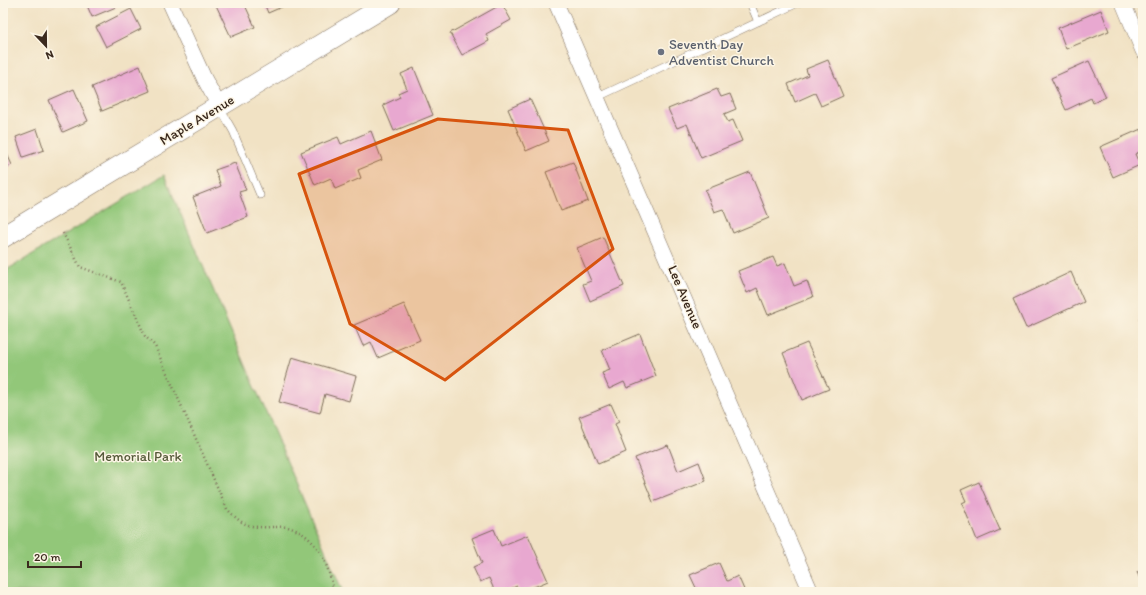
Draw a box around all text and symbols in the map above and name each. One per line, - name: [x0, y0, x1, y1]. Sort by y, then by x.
- north arrow: [26, 26, 66, 66]
- place label: Seventh Day Adventist Church: [669, 36, 774, 69]
- text: N: [44, 47, 55, 62]
- marker: Seventh Day Adventist Church: [656, 47, 666, 57]
- street label: Maple Avenue: [157, 91, 238, 149]
- street label: Lee Avenue: [664, 263, 706, 332]
- park label: Memorial Park: [94, 448, 182, 465]
- scale bar: [28, 543, 81, 569]
- text: 20 m: [34, 550, 61, 564]

